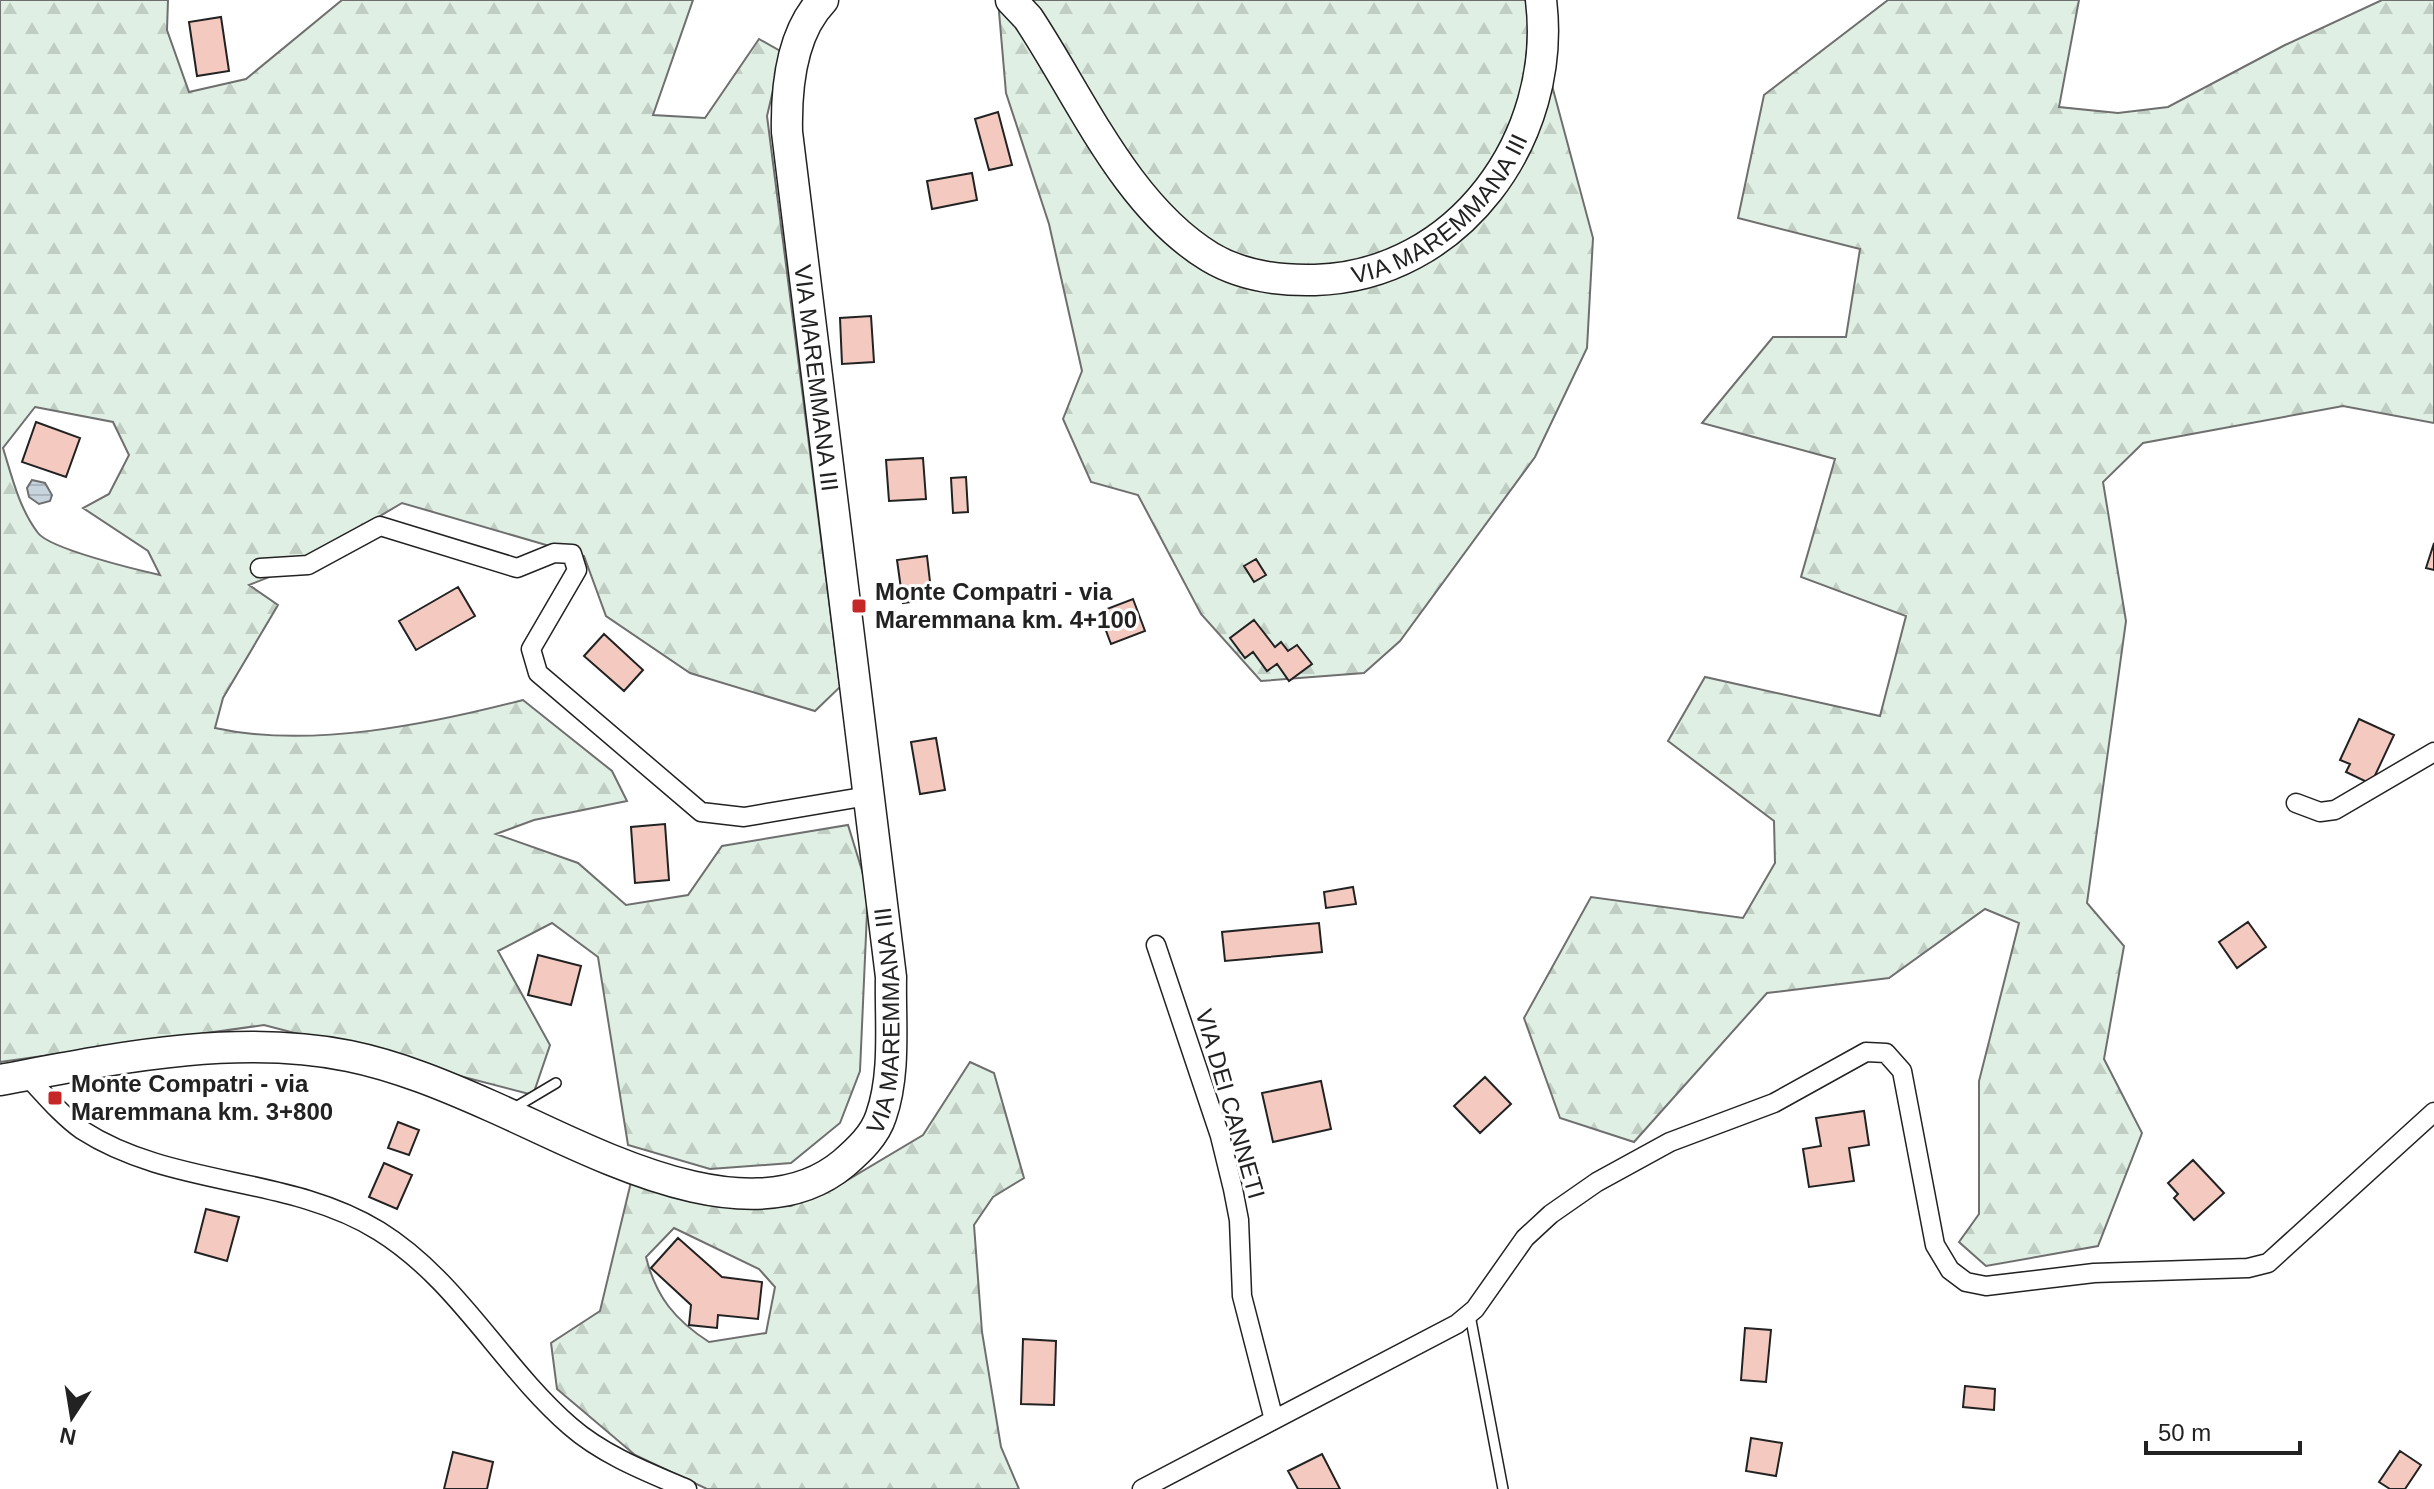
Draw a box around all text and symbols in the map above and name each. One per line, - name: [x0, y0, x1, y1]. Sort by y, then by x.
- street label: VIA MAREMMANA III: [1349, 130, 1532, 289]
- street label: VIA MAREMMANA III: [789, 263, 844, 493]
- place label: Monte Compatri - via Maremmana km. 4+100: [875, 578, 1137, 633]
- marker: Monte Compatri - via Maremmana km. 4+100: [850, 597, 868, 615]
- street label: VIA MAREMMANA III: [861, 906, 904, 1138]
- street label: VIA DEI CANNETI: [1190, 1006, 1270, 1202]
- place label: Monte Compatri - via Maremmana km. 3+800: [71, 1070, 333, 1125]
- marker: Monte Compatri - via Maremmana km. 3+800: [46, 1089, 64, 1107]
- north arrow: [32, 1377, 112, 1457]
- scale bar: [2146, 1405, 2300, 1455]
- text: 50 m: [2158, 1419, 2211, 1446]
- text: N: [58, 1422, 78, 1450]

